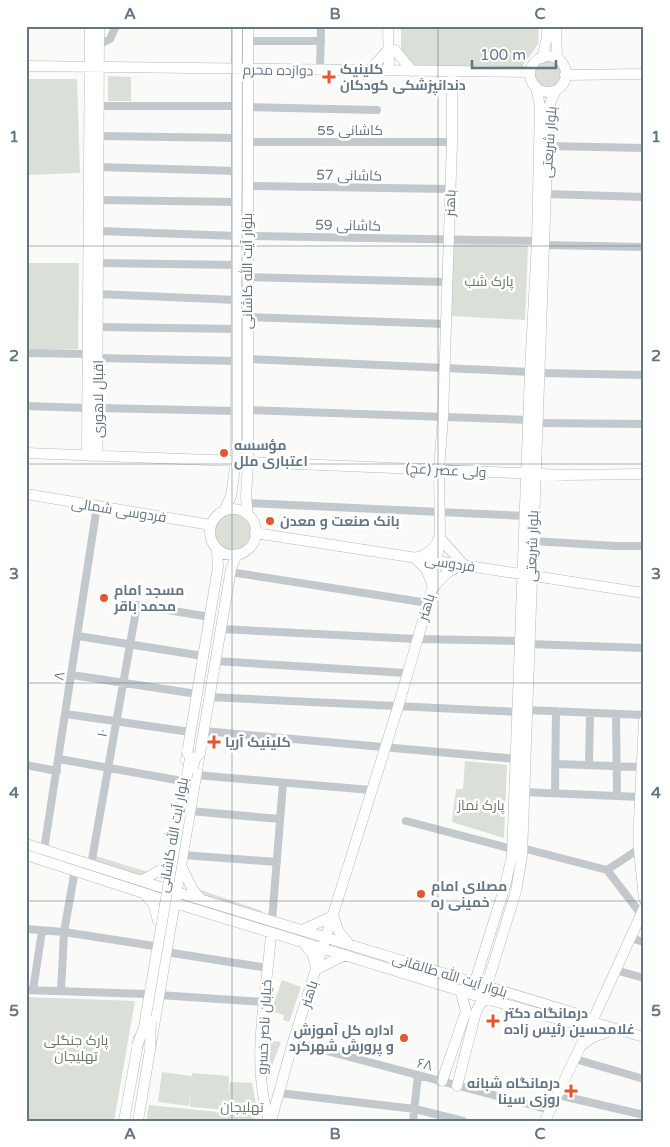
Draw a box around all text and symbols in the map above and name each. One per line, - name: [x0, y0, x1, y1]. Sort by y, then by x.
- text: A: [124, 4, 136, 24]
- text: B: [329, 4, 341, 24]
- text: C: [534, 4, 546, 24]
- scale bar: [472, 38, 556, 70]
- text: 100 m: [480, 46, 526, 64]
- street label: دوازده محرم: [242, 61, 314, 81]
- place label: کلینیک دندانپزشکی کودکان: [340, 61, 466, 96]
- marker: کلینیک دندانپزشکی کودکان: [322, 70, 336, 84]
- street label: بلوار شریعتی: [539, 106, 560, 178]
- street label: کاشانی 55: [317, 122, 383, 139]
- text: 1: [9, 127, 19, 147]
- text: 1: [651, 127, 661, 147]
- street label: کاشانی 57: [316, 166, 382, 185]
- street label: باهنر: [441, 189, 459, 218]
- street label: بلوار آیت الله کاشانی: [238, 213, 256, 329]
- street label: کاشانی 59: [315, 216, 381, 235]
- park label: پارک شب: [464, 273, 514, 291]
- text: 2: [9, 346, 19, 366]
- text: 2: [651, 346, 661, 366]
- street label: اقبال لاهوری: [90, 360, 107, 438]
- place label: مؤسسه اعتباری ملل: [234, 437, 308, 470]
- marker: مؤسسه اعتباری ملل: [218, 447, 230, 459]
- street label: ولی عصر (عج): [405, 460, 487, 481]
- street label: فردوسی شمالی: [70, 495, 168, 526]
- street label: بلوار شریعتی: [523, 510, 542, 582]
- place label: بانک صنعت و معدن: [280, 513, 400, 530]
- marker: بانک صنعت و معدن: [264, 515, 276, 527]
- street label: فردوسی: [423, 551, 476, 576]
- text: 3: [9, 564, 19, 584]
- text: 3: [651, 564, 661, 584]
- place label: مسجد امام محمد باقر: [113, 582, 184, 615]
- marker: مسجد امام محمد باقر: [98, 592, 110, 604]
- street label: باهنر: [414, 592, 439, 624]
- street label: ۸: [50, 670, 69, 682]
- street label: ۱۰: [93, 728, 112, 738]
- place label: کلینیک آریا: [225, 734, 291, 751]
- marker: کلینیک آریا: [207, 735, 221, 749]
- street label: بلوار آیت الله کاشانی: [154, 776, 192, 894]
- text: 4: [9, 783, 19, 803]
- text: 4: [651, 783, 661, 803]
- park label: پارک نماز: [456, 797, 505, 815]
- place label: مصلای امام خمینی ره: [431, 878, 507, 911]
- marker: مصلای امام خمینی ره: [415, 888, 427, 900]
- street label: بلوار آیت الله طالقانی: [390, 949, 510, 1001]
- street label: خیابان ناصر خسرو: [254, 979, 275, 1075]
- street label: باهنر: [297, 979, 322, 1011]
- text: 5: [9, 1001, 19, 1021]
- text: 5: [651, 1001, 661, 1021]
- place label: درمانگاه دکتر غلامحسین رئیس زاده: [503, 1005, 635, 1038]
- marker: درمانگاه دکتر غلامحسین رئیس زاده: [486, 1014, 500, 1028]
- place label: اداره کل آموزش و پرورش شهرکرد: [289, 1022, 394, 1057]
- park label: پارک جنگلی تهلیجان: [44, 1032, 109, 1065]
- marker: اداره کل آموزش و پرورش شهرکرد: [398, 1032, 410, 1044]
- street label: ۶۸: [415, 1054, 435, 1075]
- place label: درمانگاه شبانه روزی سینا: [467, 1075, 560, 1108]
- marker: درمانگاه شبانه روزی سینا: [564, 1084, 578, 1098]
- park label: تهلیجان: [220, 1099, 264, 1116]
- text: A: [124, 1124, 136, 1144]
- text: B: [329, 1124, 341, 1144]
- text: C: [534, 1124, 546, 1144]

